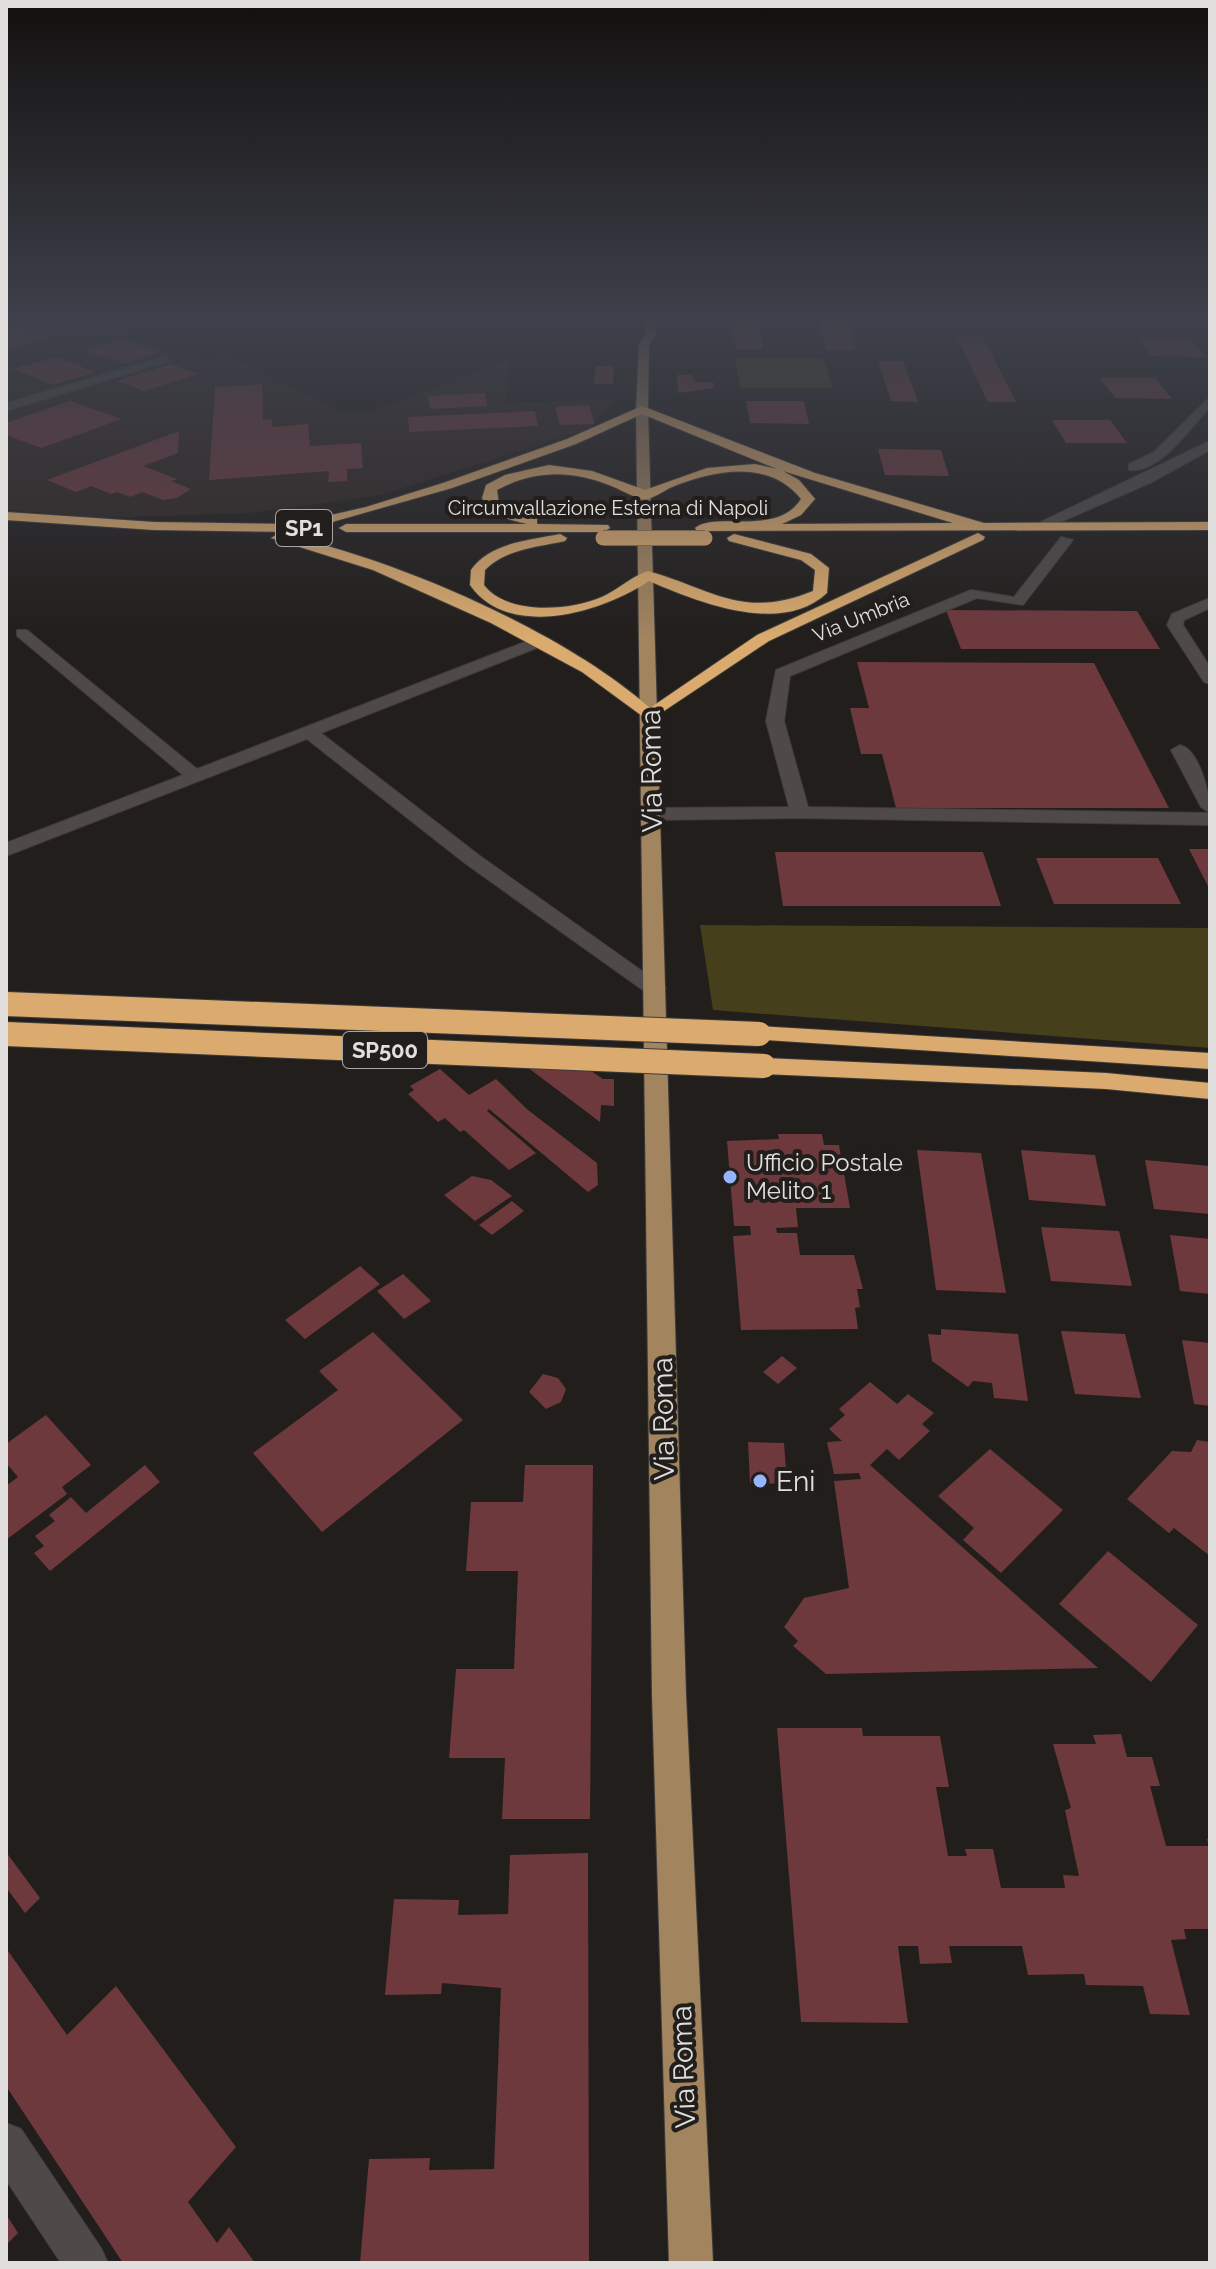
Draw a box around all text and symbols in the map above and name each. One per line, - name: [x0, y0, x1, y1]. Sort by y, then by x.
- street label: Circumvallazione Esterna di Napoli: [448, 496, 768, 520]
- road number: SP1: [276, 510, 332, 546]
- street label: Via Umbria: [809, 587, 913, 647]
- street label: Via Roma: [634, 709, 669, 833]
- road number: SP500: [343, 1032, 427, 1068]
- place label: Ufficio Postale Melito 1: [746, 1148, 903, 1205]
- marker: Ufficio Postale Melito 1: [721, 1168, 739, 1186]
- street label: Via Roma: [646, 1357, 681, 1481]
- place label: Eni: [776, 1465, 815, 1498]
- marker: Eni: [751, 1472, 769, 1490]
- street label: Via Roma: [665, 2005, 702, 2129]

